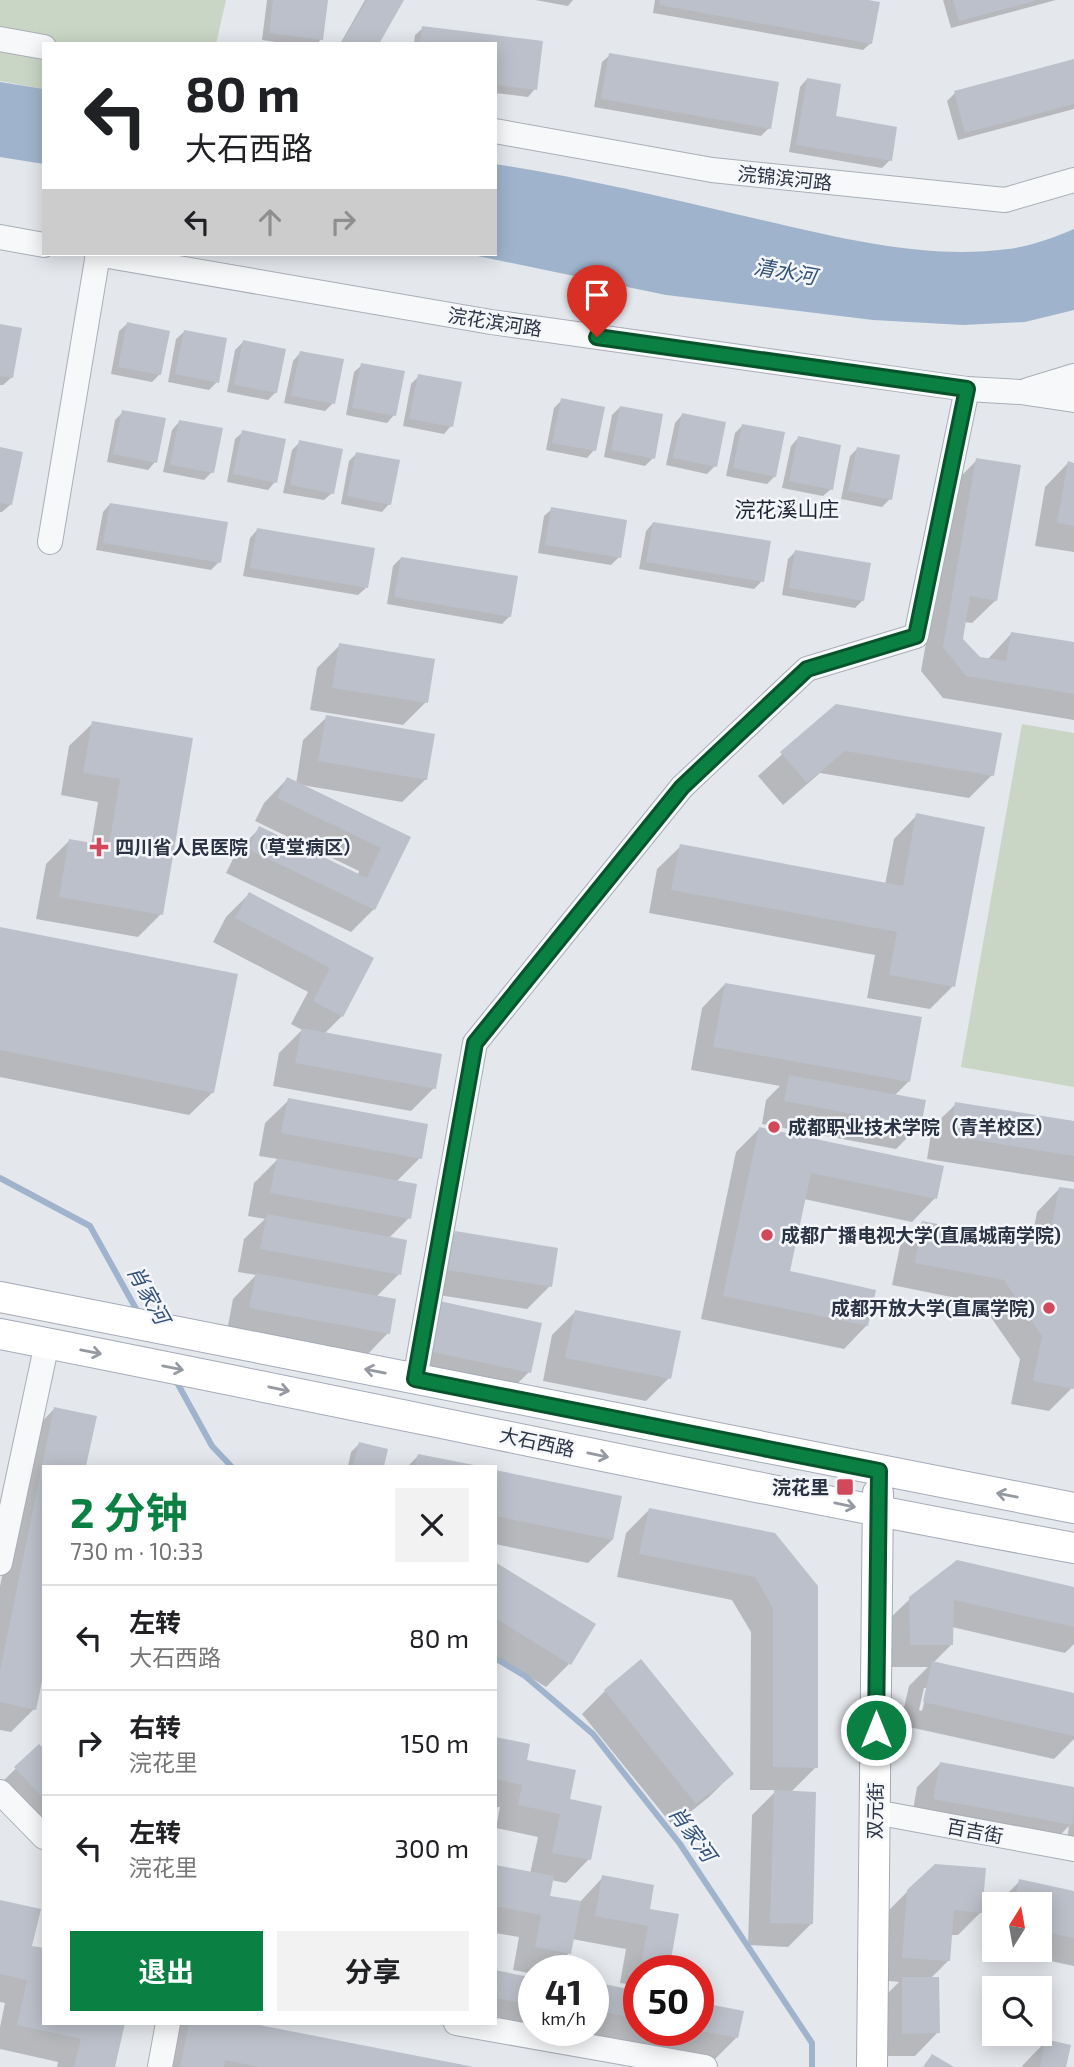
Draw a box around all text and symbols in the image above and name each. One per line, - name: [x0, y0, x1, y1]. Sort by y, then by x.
- text: 80 m: [185, 63, 300, 122]
- icon: left: [70, 70, 161, 161]
- text: 大石西路: [185, 128, 313, 166]
- street label: 浣锦滨河路: [737, 161, 834, 194]
- icon: left: [178, 203, 216, 241]
- icon: ahead: [251, 203, 289, 241]
- icon: right: [324, 203, 362, 241]
- water label: 清水河: [752, 253, 822, 289]
- pin: [567, 265, 627, 337]
- icon: arrive: [578, 276, 616, 314]
- street label: 浣花滨河路: [446, 303, 544, 340]
- district label: 浣花溪山庄: [735, 496, 840, 521]
- place label: 四川省人民医院（草堂病区）: [115, 835, 362, 858]
- marker: 四川省人民医院（草堂病区）: [89, 837, 109, 857]
- place label: 成都职业技术学院（青羊校区）: [788, 1115, 1054, 1138]
- marker: 成都职业技术学院（青羊校区）: [766, 1119, 782, 1135]
- place label: 成都广播电视大学(直属城南学院): [781, 1223, 1061, 1246]
- marker: 成都广播电视大学(直属城南学院): [759, 1227, 775, 1243]
- water label: 肖家河: [123, 1261, 177, 1331]
- place label: 成都开放大学(直属学院): [831, 1296, 1035, 1319]
- marker: 成都开放大学(直属学院): [1041, 1300, 1057, 1316]
- one-way arrow: [79, 1345, 102, 1359]
- one-way arrow: [161, 1361, 184, 1375]
- one-way arrow: [364, 1364, 387, 1377]
- one-way arrow: [267, 1383, 290, 1396]
- street label: 大石西路: [498, 1422, 577, 1461]
- one-way arrow: [586, 1448, 609, 1462]
- place label: 浣花里: [772, 1475, 829, 1498]
- marker: 浣花里: [835, 1477, 855, 1497]
- text: 2 分钟: [70, 1486, 187, 1536]
- button: close: [395, 1488, 469, 1562]
- one-way arrow: [996, 1488, 1019, 1501]
- one-way arrow: [833, 1499, 856, 1513]
- text: 730 m · 10:33: [70, 1537, 203, 1565]
- text: 左转: [129, 1606, 181, 1637]
- icon: left: [70, 1619, 108, 1657]
- text: 80 m: [409, 1622, 469, 1653]
- text: 大石西路: [129, 1643, 221, 1671]
- position arrow: [839, 1693, 913, 1767]
- text: 右转: [129, 1711, 181, 1742]
- icon: right: [70, 1724, 108, 1762]
- text: 150 m: [400, 1727, 469, 1758]
- text: 浣花里: [129, 1748, 198, 1776]
- street label: 双元街: [863, 1782, 886, 1840]
- water label: 肖家河: [665, 1800, 724, 1869]
- street label: 百吉街: [945, 1814, 1005, 1847]
- text: 左转: [129, 1816, 181, 1847]
- icon: left: [70, 1829, 108, 1867]
- text: 300 m: [395, 1832, 469, 1863]
- text: 浣花里: [129, 1853, 198, 1881]
- north arrow: [982, 1892, 1052, 1962]
- map controls: [982, 1892, 1052, 2046]
- button: 退出: [70, 1931, 263, 2011]
- button: 分享: [277, 1931, 469, 2011]
- speed limit sign: 50: [623, 1955, 714, 2046]
- text: 41: [545, 1970, 582, 2012]
- button: search: [982, 1976, 1052, 2046]
- text: km/h: [541, 2007, 586, 2029]

